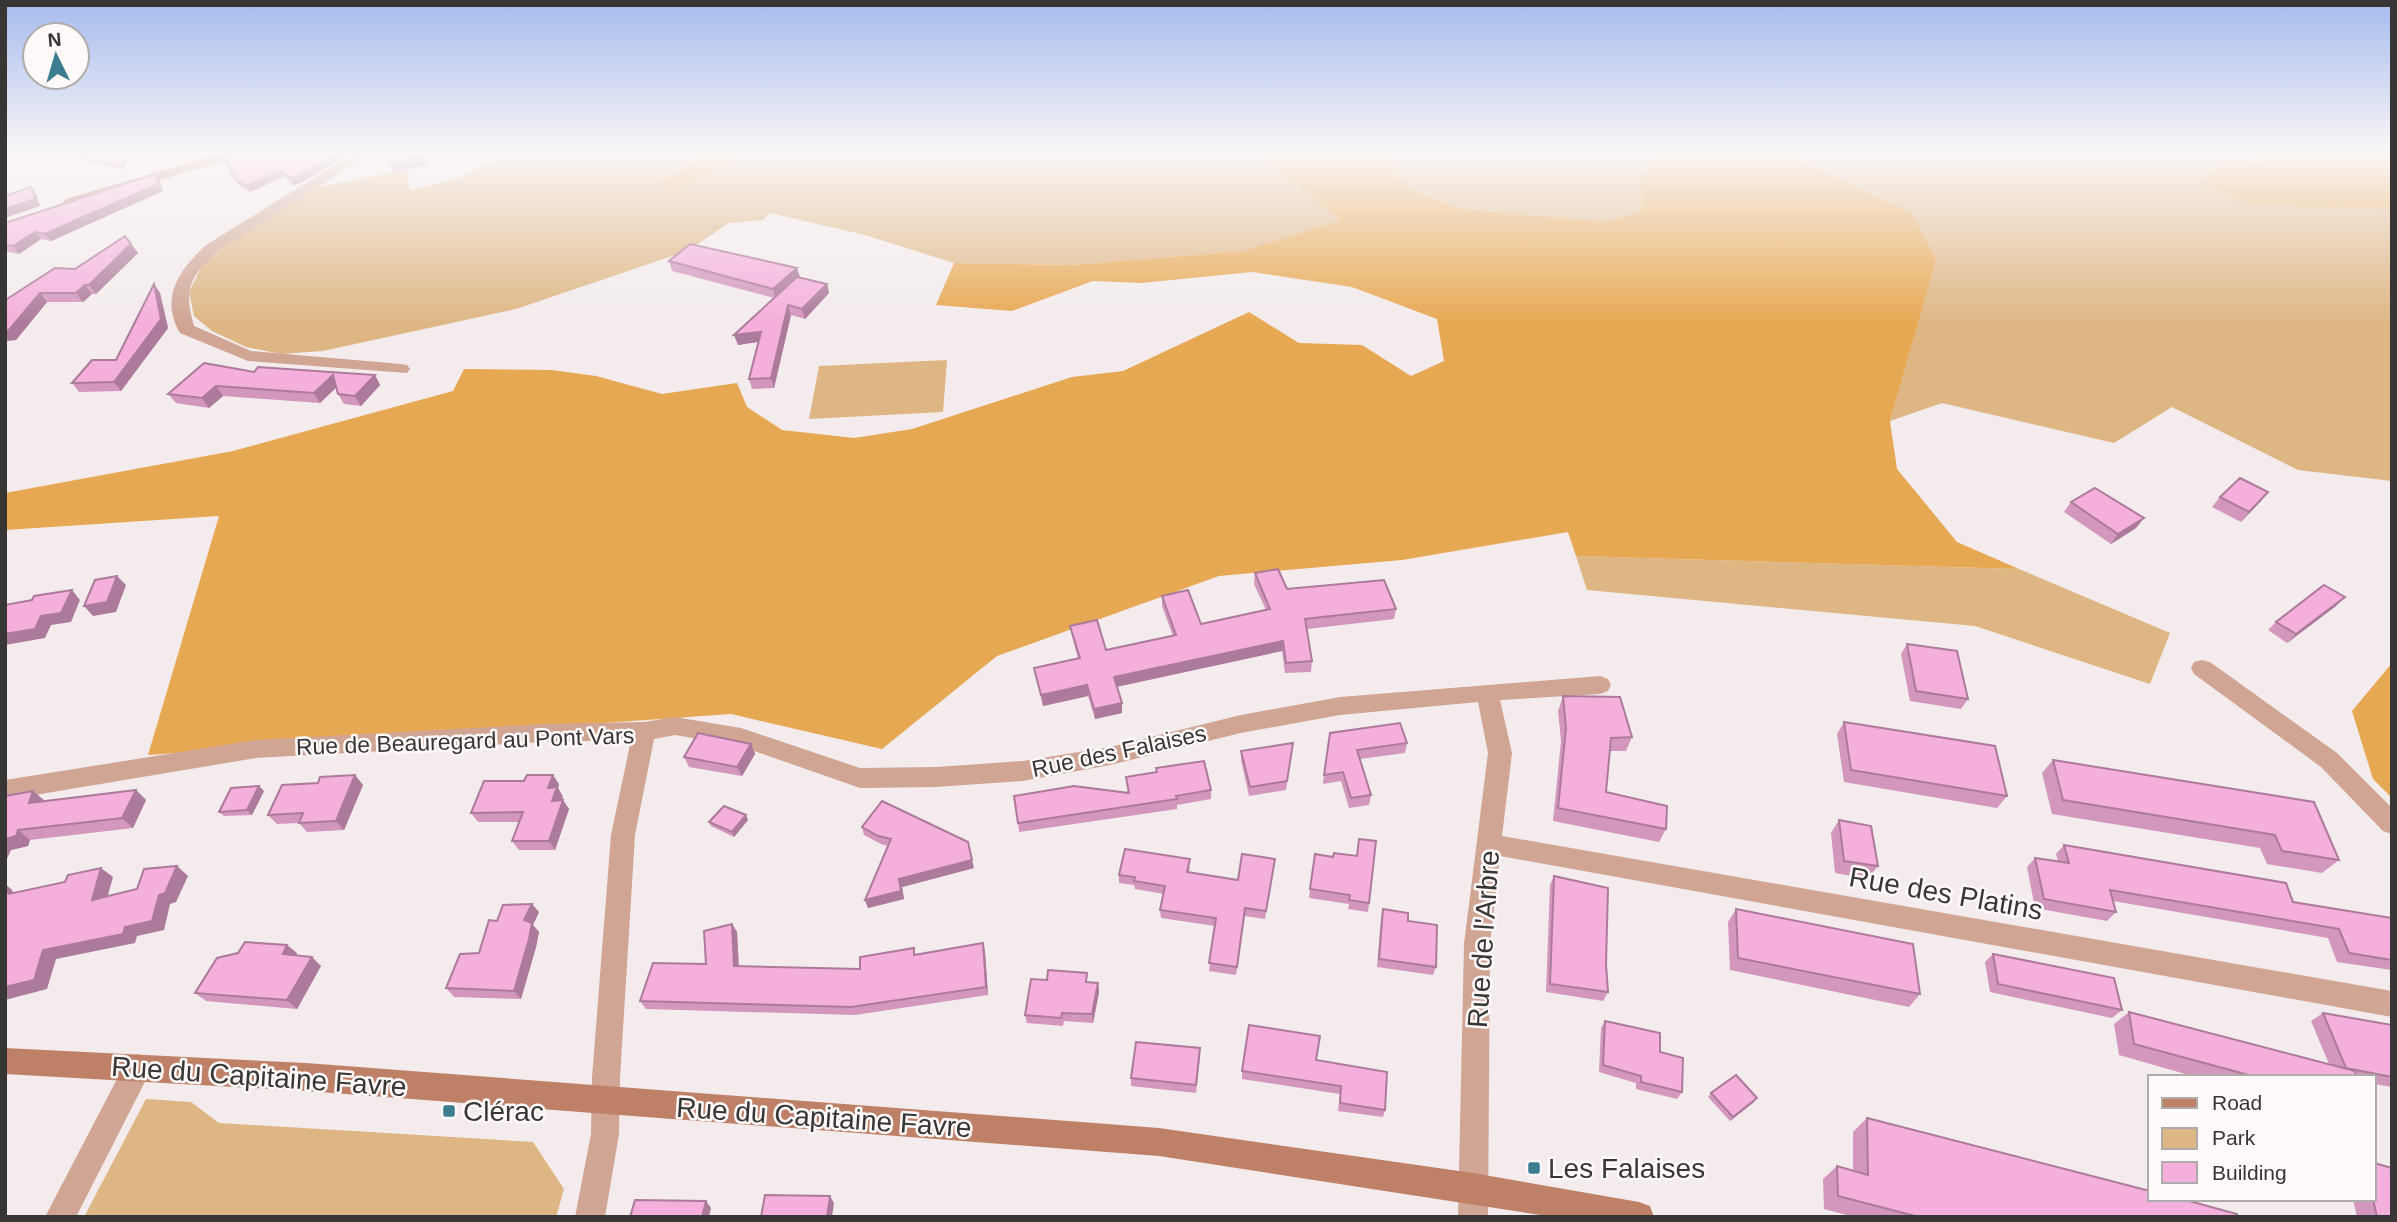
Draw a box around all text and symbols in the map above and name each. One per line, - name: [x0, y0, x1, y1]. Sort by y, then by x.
- north arrow: [21, 21, 91, 91]
- text: N: [47, 29, 62, 51]
- street label: Rue des Falaises: [1029, 720, 1209, 782]
- street label: Rue de Beauregard au Pont Vars: [295, 722, 635, 760]
- street label: Rue de l'Arbre: [1462, 849, 1505, 1029]
- street label: Rue des Platins: [1847, 861, 2045, 926]
- street label: Rue du Capitaine Favre: [110, 1051, 408, 1102]
- legend: [2148, 1075, 2376, 1201]
- text: Road: [2212, 1091, 2262, 1114]
- street label: Rue du Capitaine Favre: [675, 1092, 973, 1143]
- place label: Clérac: [463, 1096, 544, 1127]
- marker: Clérac: [441, 1103, 457, 1119]
- text: Park: [2212, 1126, 2256, 1149]
- place label: Les Falaises: [1548, 1153, 1705, 1184]
- marker: Les Falaises: [1526, 1160, 1542, 1176]
- text: Building: [2212, 1161, 2287, 1184]

